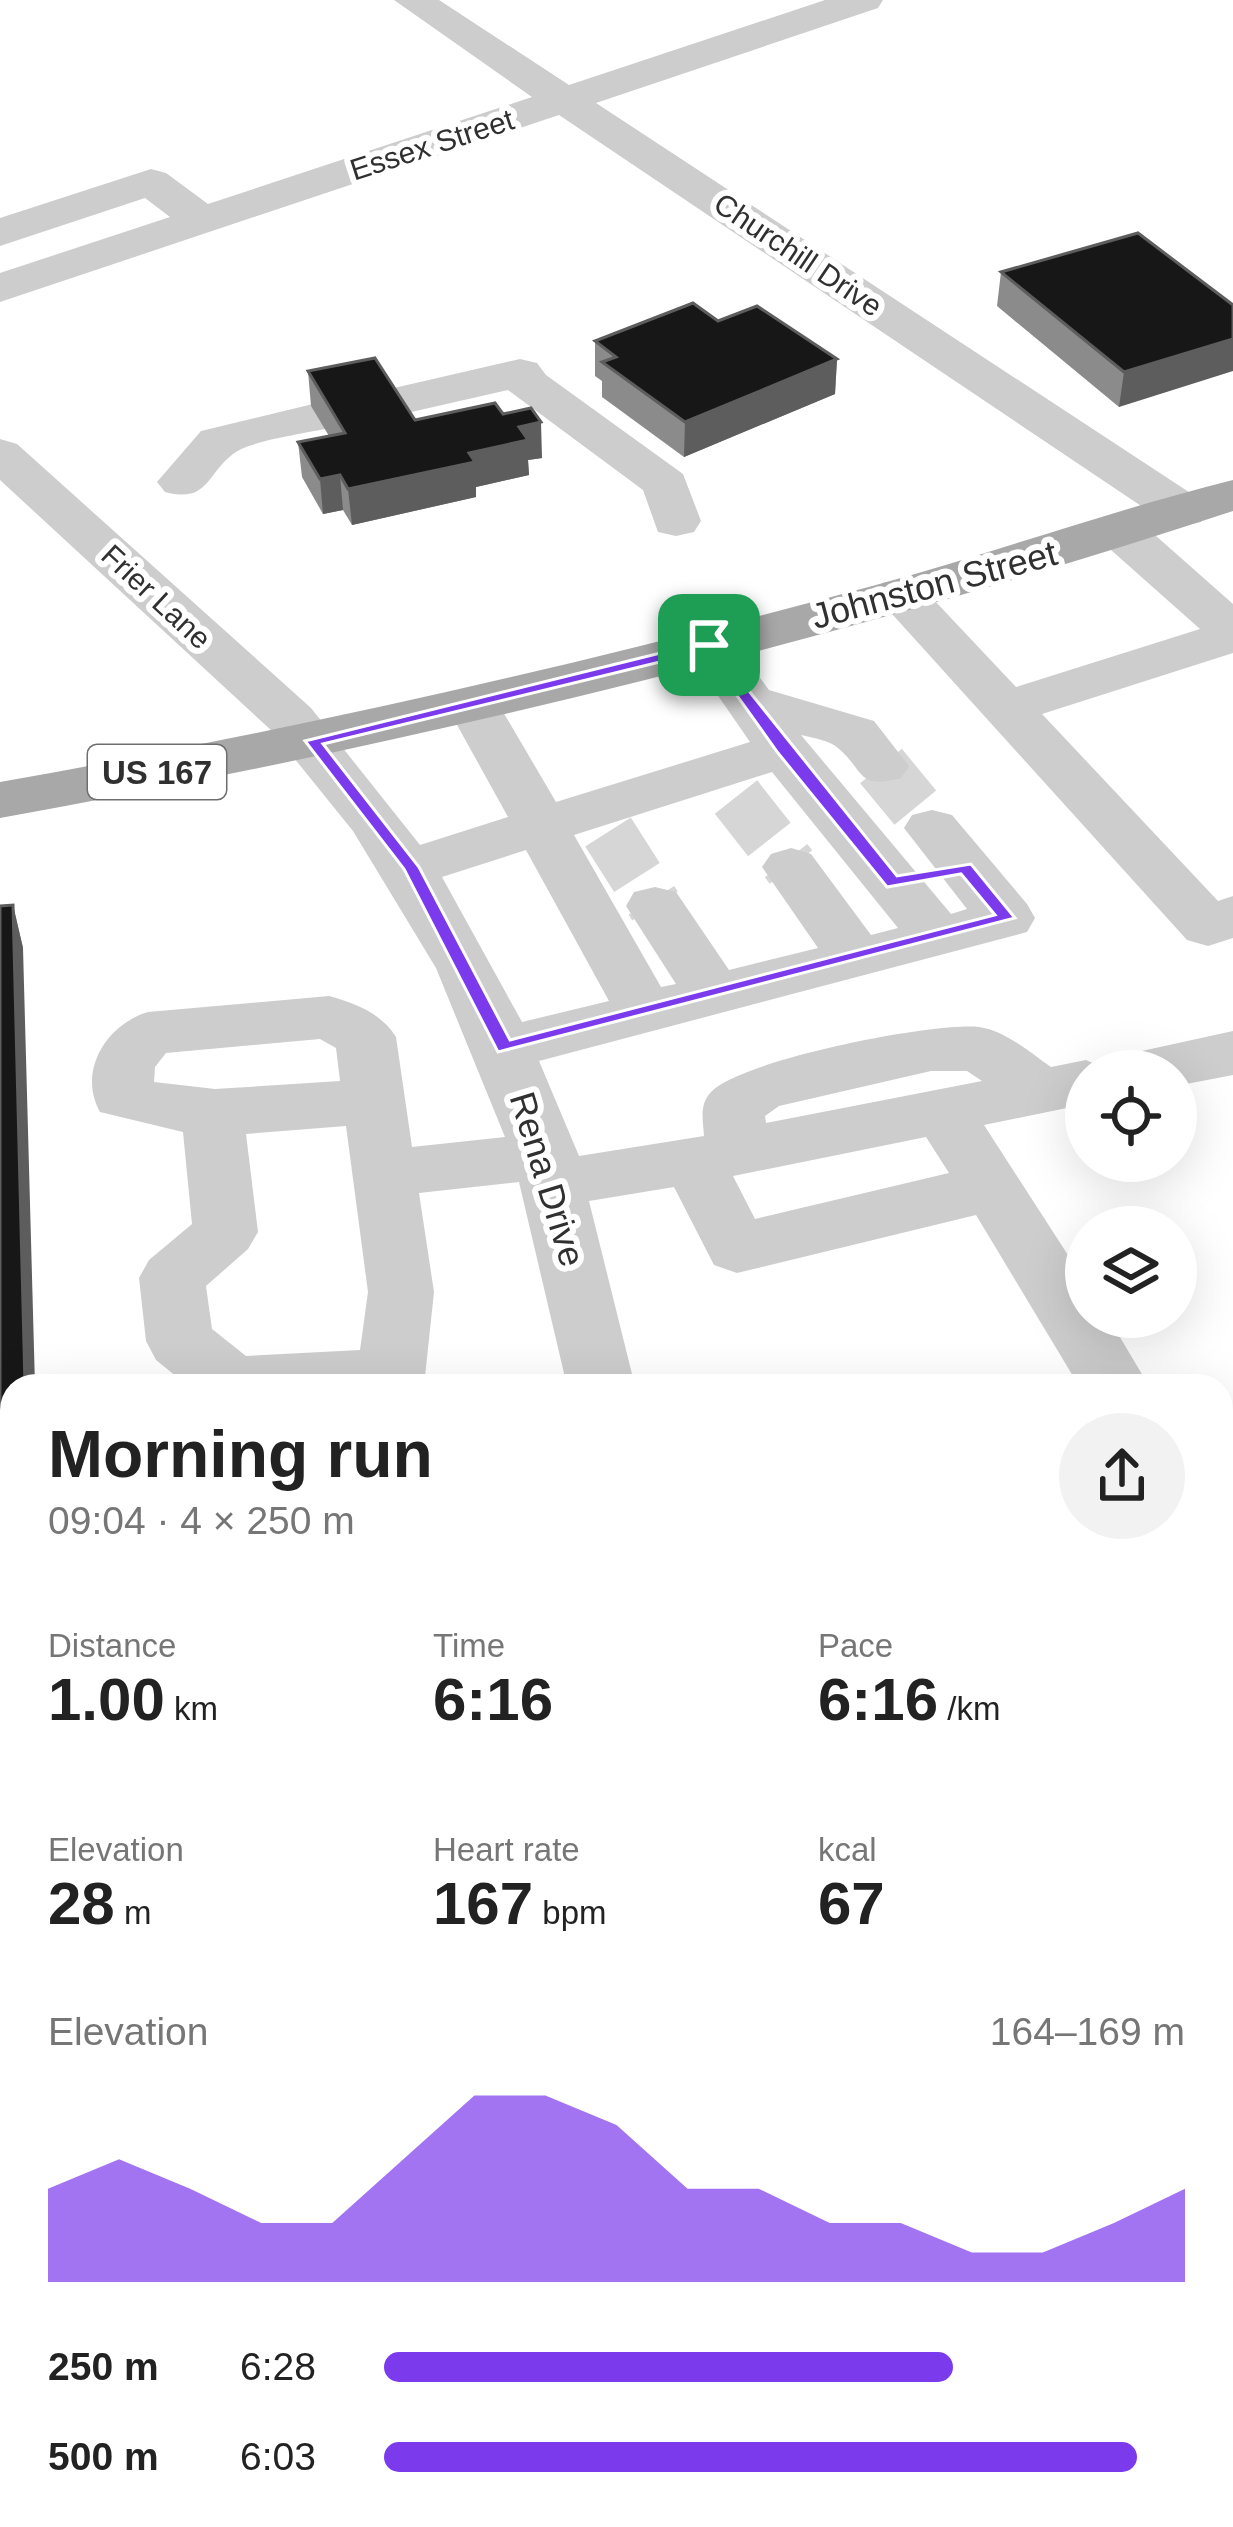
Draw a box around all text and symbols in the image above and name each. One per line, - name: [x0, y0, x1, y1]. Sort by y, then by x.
- street label: Essex Street: [346, 102, 518, 186]
- street label: Churchill Drive: [708, 186, 888, 323]
- street label: Johnston Street: [807, 532, 1061, 637]
- street label: Frier Lane: [95, 538, 218, 655]
- pin: [658, 594, 760, 696]
- icon: arrive: [676, 612, 742, 678]
- road number: US 167: [88, 745, 226, 799]
- map controls: [1065, 1050, 1197, 1338]
- button: locate: [1065, 1050, 1197, 1182]
- street label: Rena Drive: [502, 1087, 593, 1271]
- button: layers: [1065, 1206, 1197, 1338]
- button: share: [1059, 1413, 1185, 1539]
- text: Morning run: [48, 1417, 433, 1491]
- text: 09:04 · 4 × 250 m: [48, 1499, 355, 1542]
- text: Distance: [48, 1627, 176, 1664]
- text: Time: [433, 1627, 505, 1664]
- text: Pace: [818, 1627, 893, 1664]
- text: 1.00: [48, 1666, 165, 1733]
- text: 6:16: [433, 1666, 553, 1733]
- text: 6:16: [818, 1666, 938, 1733]
- text: km: [165, 1690, 218, 1727]
- text: /km: [938, 1690, 1000, 1727]
- text: Elevation: [48, 1831, 184, 1868]
- text: Heart rate: [433, 1831, 580, 1868]
- text: kcal: [818, 1831, 877, 1868]
- text: 28: [48, 1870, 115, 1937]
- text: 167: [433, 1870, 533, 1937]
- text: 67: [818, 1870, 885, 1937]
- text: m: [115, 1894, 151, 1931]
- text: bpm: [533, 1894, 606, 1931]
- text: Elevation: [48, 2010, 208, 2053]
- text: 164–169 m: [990, 2010, 1185, 2053]
- text: 250 m: [48, 2345, 159, 2388]
- text: 6:28: [240, 2345, 316, 2388]
- text: 500 m: [48, 2435, 159, 2478]
- text: 6:03: [240, 2435, 316, 2478]

